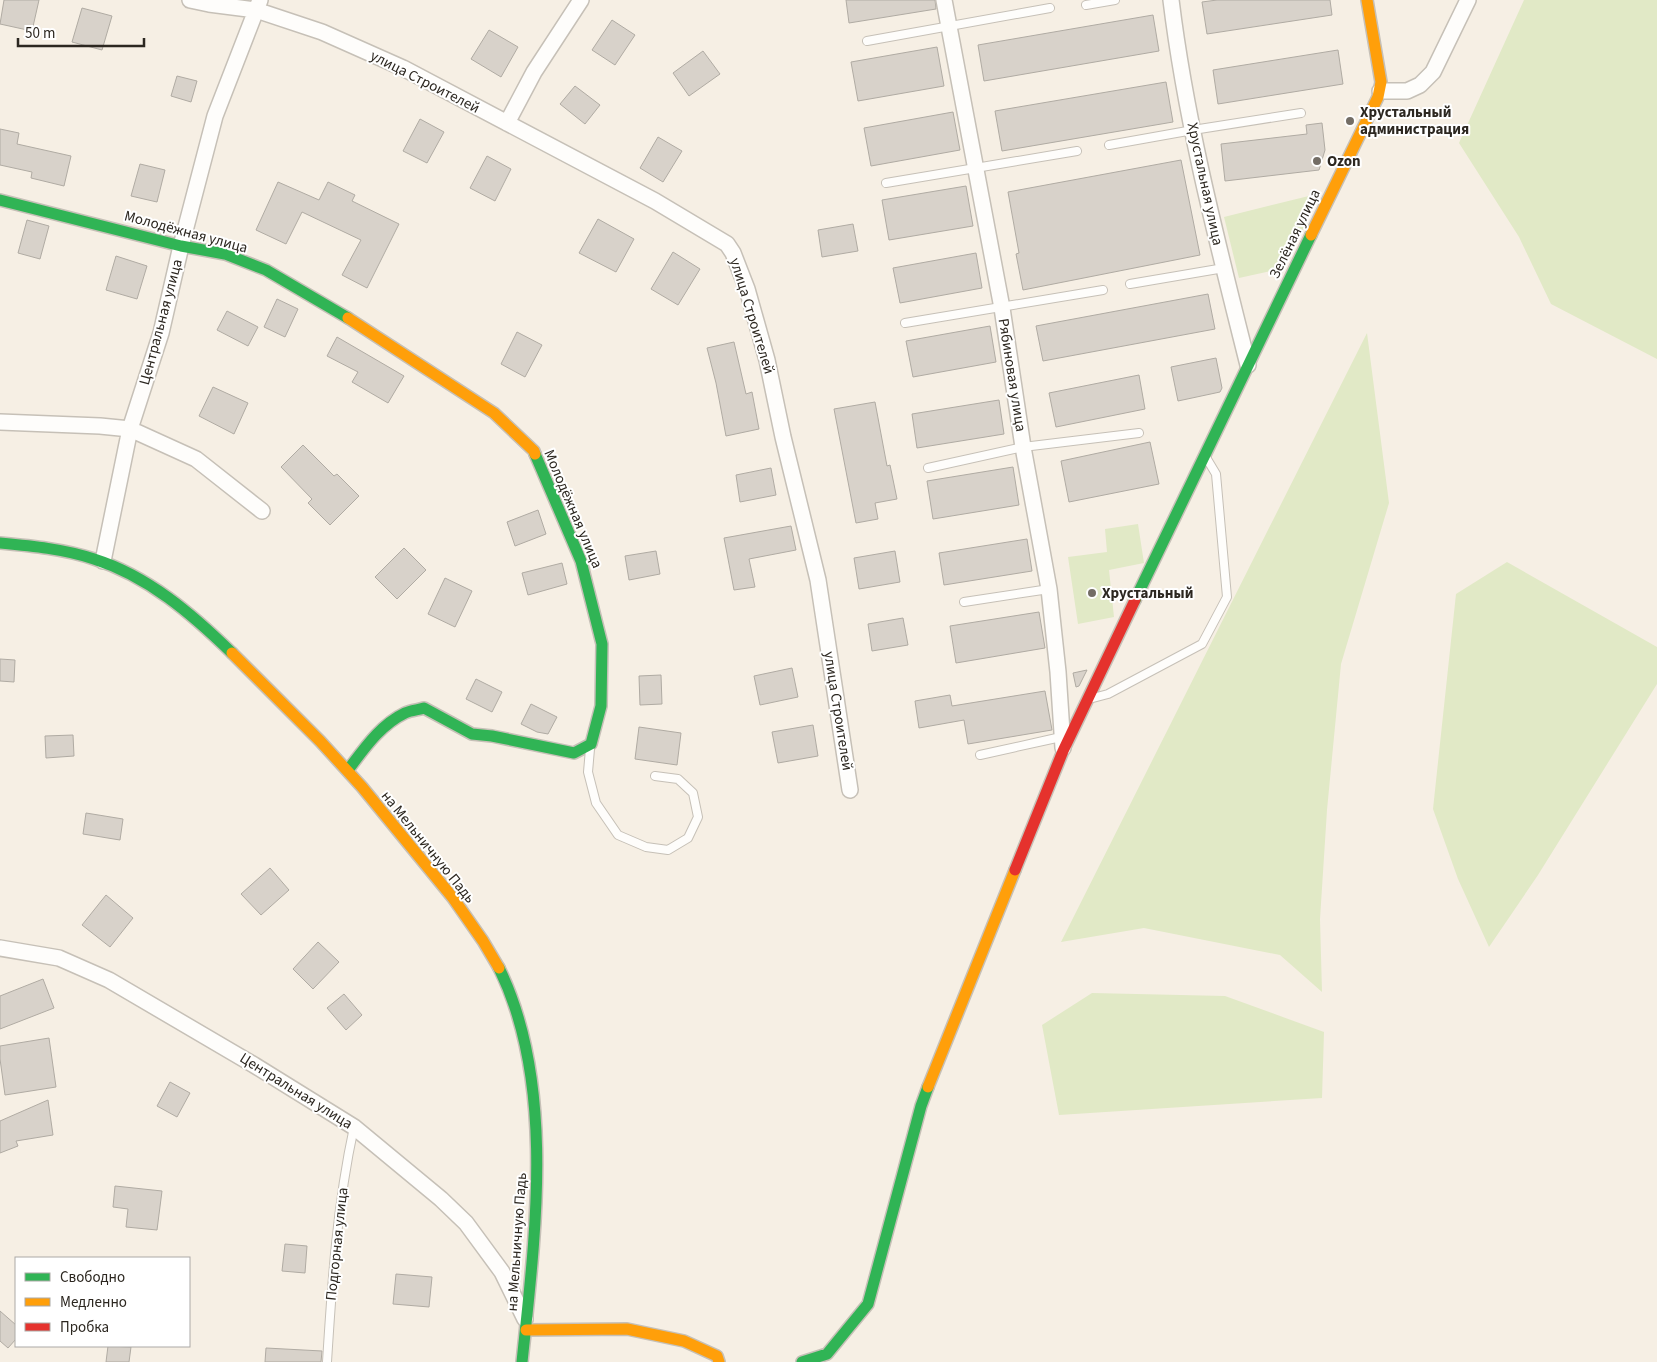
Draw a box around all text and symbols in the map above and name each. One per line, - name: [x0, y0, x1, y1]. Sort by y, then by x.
- scale bar: [18, 15, 144, 47]
- text: 50 m: [25, 23, 55, 44]
- street label: улица Строителей: [367, 45, 483, 119]
- place label: Хрустальный администрация: [1360, 102, 1469, 140]
- marker: Хрустальный администрация: [1344, 115, 1356, 127]
- street label: Хрустальная улица: [1182, 121, 1228, 247]
- place label: Ozon: [1327, 151, 1361, 172]
- marker: Ozon: [1311, 155, 1323, 167]
- street label: Зелёная улица: [1264, 186, 1326, 282]
- street label: Молодёжная улица: [122, 205, 250, 259]
- street label: улица Строителей: [724, 255, 780, 377]
- street label: Центральная улица: [134, 257, 188, 387]
- street label: Рябиновая улица: [993, 317, 1031, 433]
- street label: Молодёжная улица: [539, 447, 607, 571]
- place label: Хрустальный: [1102, 583, 1193, 604]
- marker: Хрустальный: [1086, 587, 1098, 599]
- street label: улица Строителей: [818, 650, 858, 772]
- street label: на Мельничную Падь: [376, 786, 480, 908]
- street label: Центральная улица: [235, 1048, 357, 1134]
- street label: на Мельничную Падь: [502, 1172, 532, 1312]
- street label: Подгорная улица: [321, 1186, 353, 1302]
- legend: [15, 1257, 190, 1347]
- text: Свободно: [60, 1267, 125, 1288]
- text: Медленно: [60, 1292, 127, 1313]
- text: Пробка: [60, 1317, 109, 1338]

